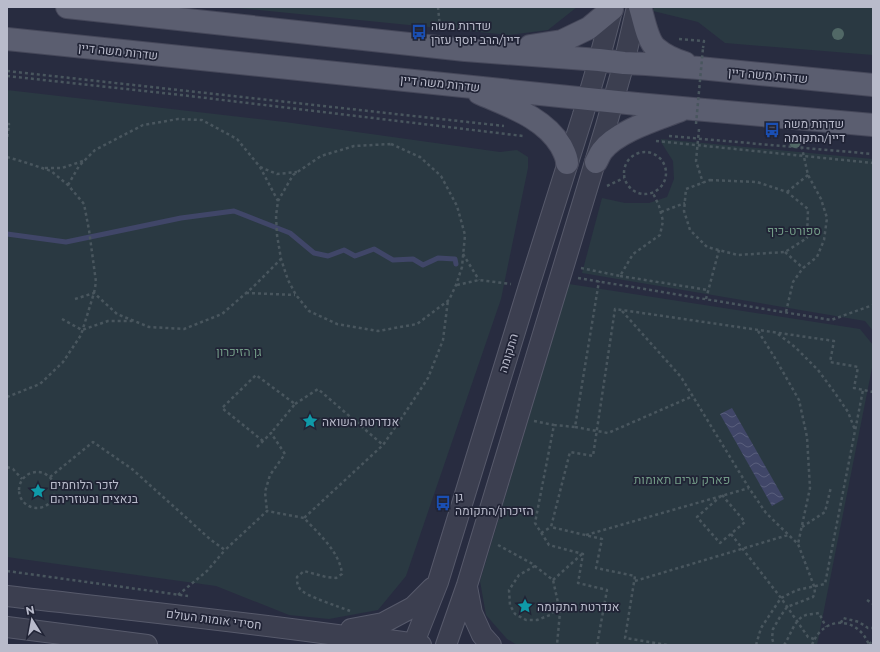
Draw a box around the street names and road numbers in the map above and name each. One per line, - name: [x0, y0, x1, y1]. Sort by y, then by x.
- street label: שדרות משה דיין: [77, 39, 159, 63]
- street label: שדרות משה דיין: [727, 64, 809, 86]
- street label: שדרות משה דיין: [399, 71, 481, 95]
- street label: התקומה: [495, 332, 521, 374]
- street label: חסידי אומות העולם: [165, 606, 263, 632]

